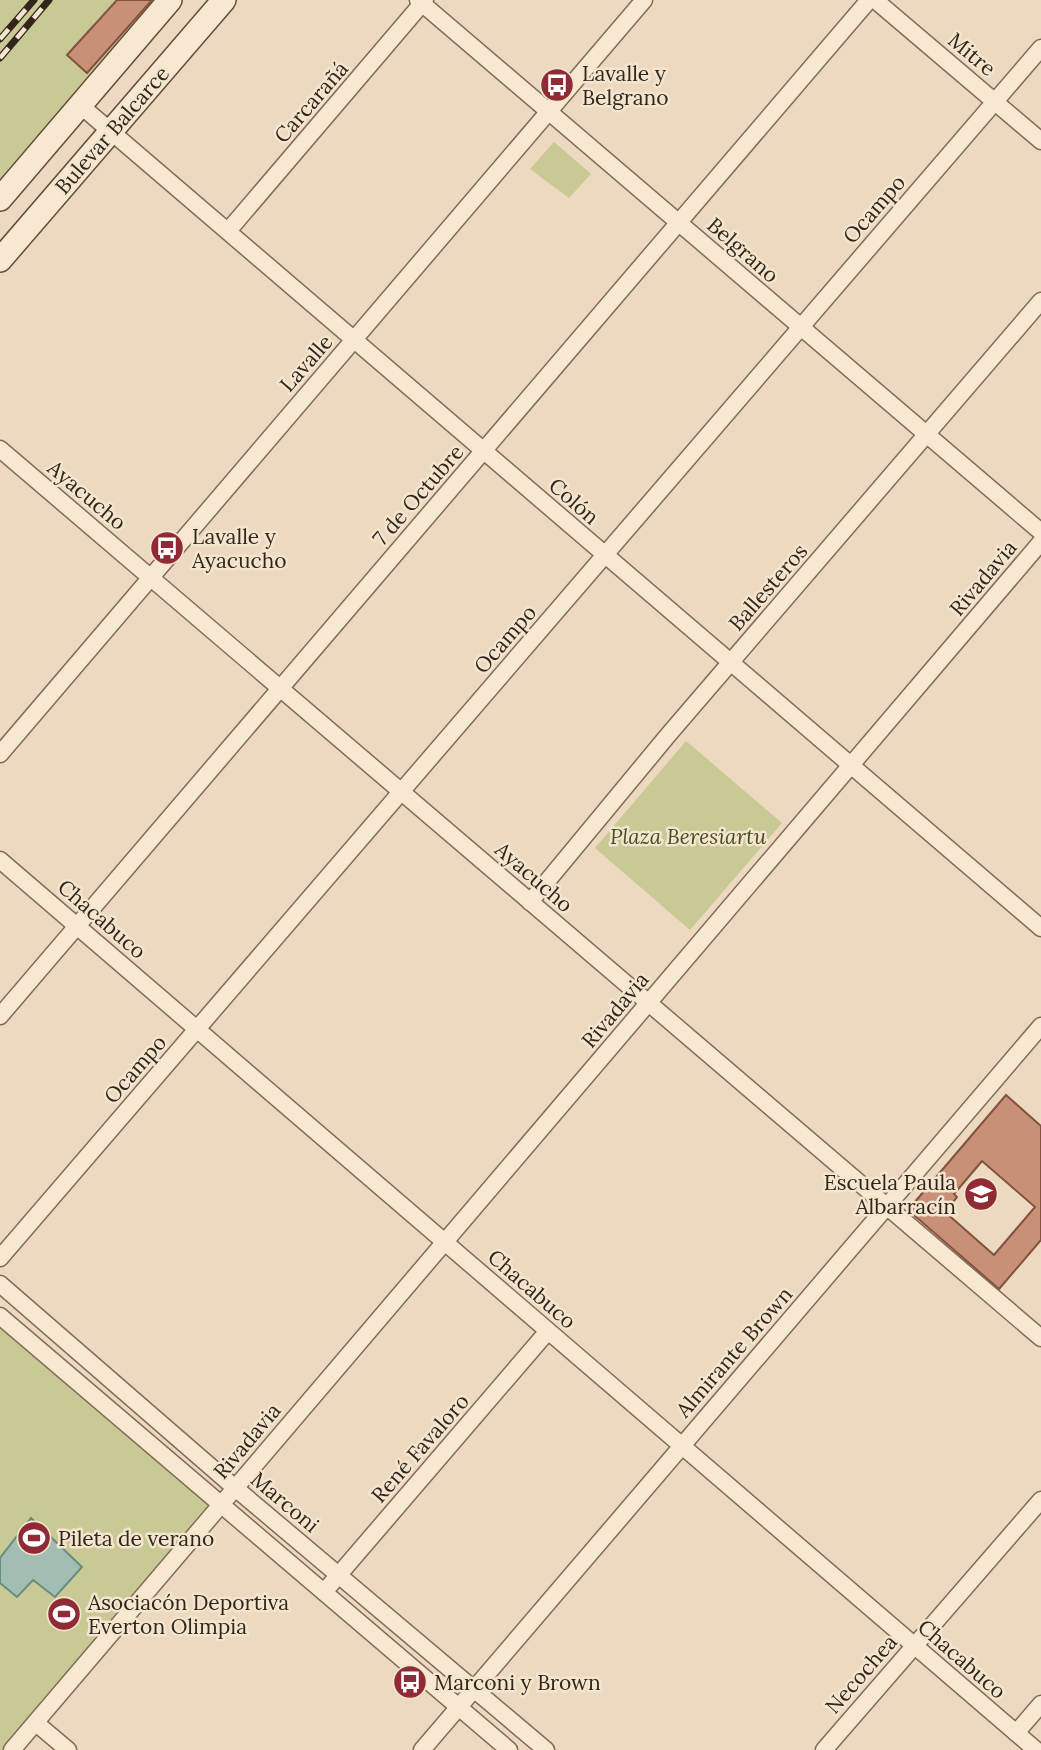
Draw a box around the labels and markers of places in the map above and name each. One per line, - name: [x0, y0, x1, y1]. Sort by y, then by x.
- place label: Lavalle y Belgrano: [582, 60, 669, 111]
- bus stop icon: Lavalle y Belgrano: [538, 66, 576, 104]
- place label: Lavalle y Ayacucho: [191, 523, 287, 574]
- bus stop icon: Lavalle y Ayacucho: [148, 529, 186, 567]
- place label: Escuela Paula Albarracín: [824, 1169, 956, 1220]
- school or university icon: Escuela Paula Albarracín: [962, 1175, 1000, 1213]
- sports icon: Pileta de verano: [15, 1519, 53, 1557]
- place label: Pileta de verano: [58, 1525, 214, 1552]
- place label: Asociacón Deportiva Everton Olimpia: [87, 1589, 289, 1640]
- sports icon: Asociacón Deportiva Everton Olimpia: [45, 1595, 83, 1633]
- bus stop icon: Marconi y Brown: [391, 1663, 429, 1701]
- place label: Marconi y Brown: [434, 1669, 601, 1696]

